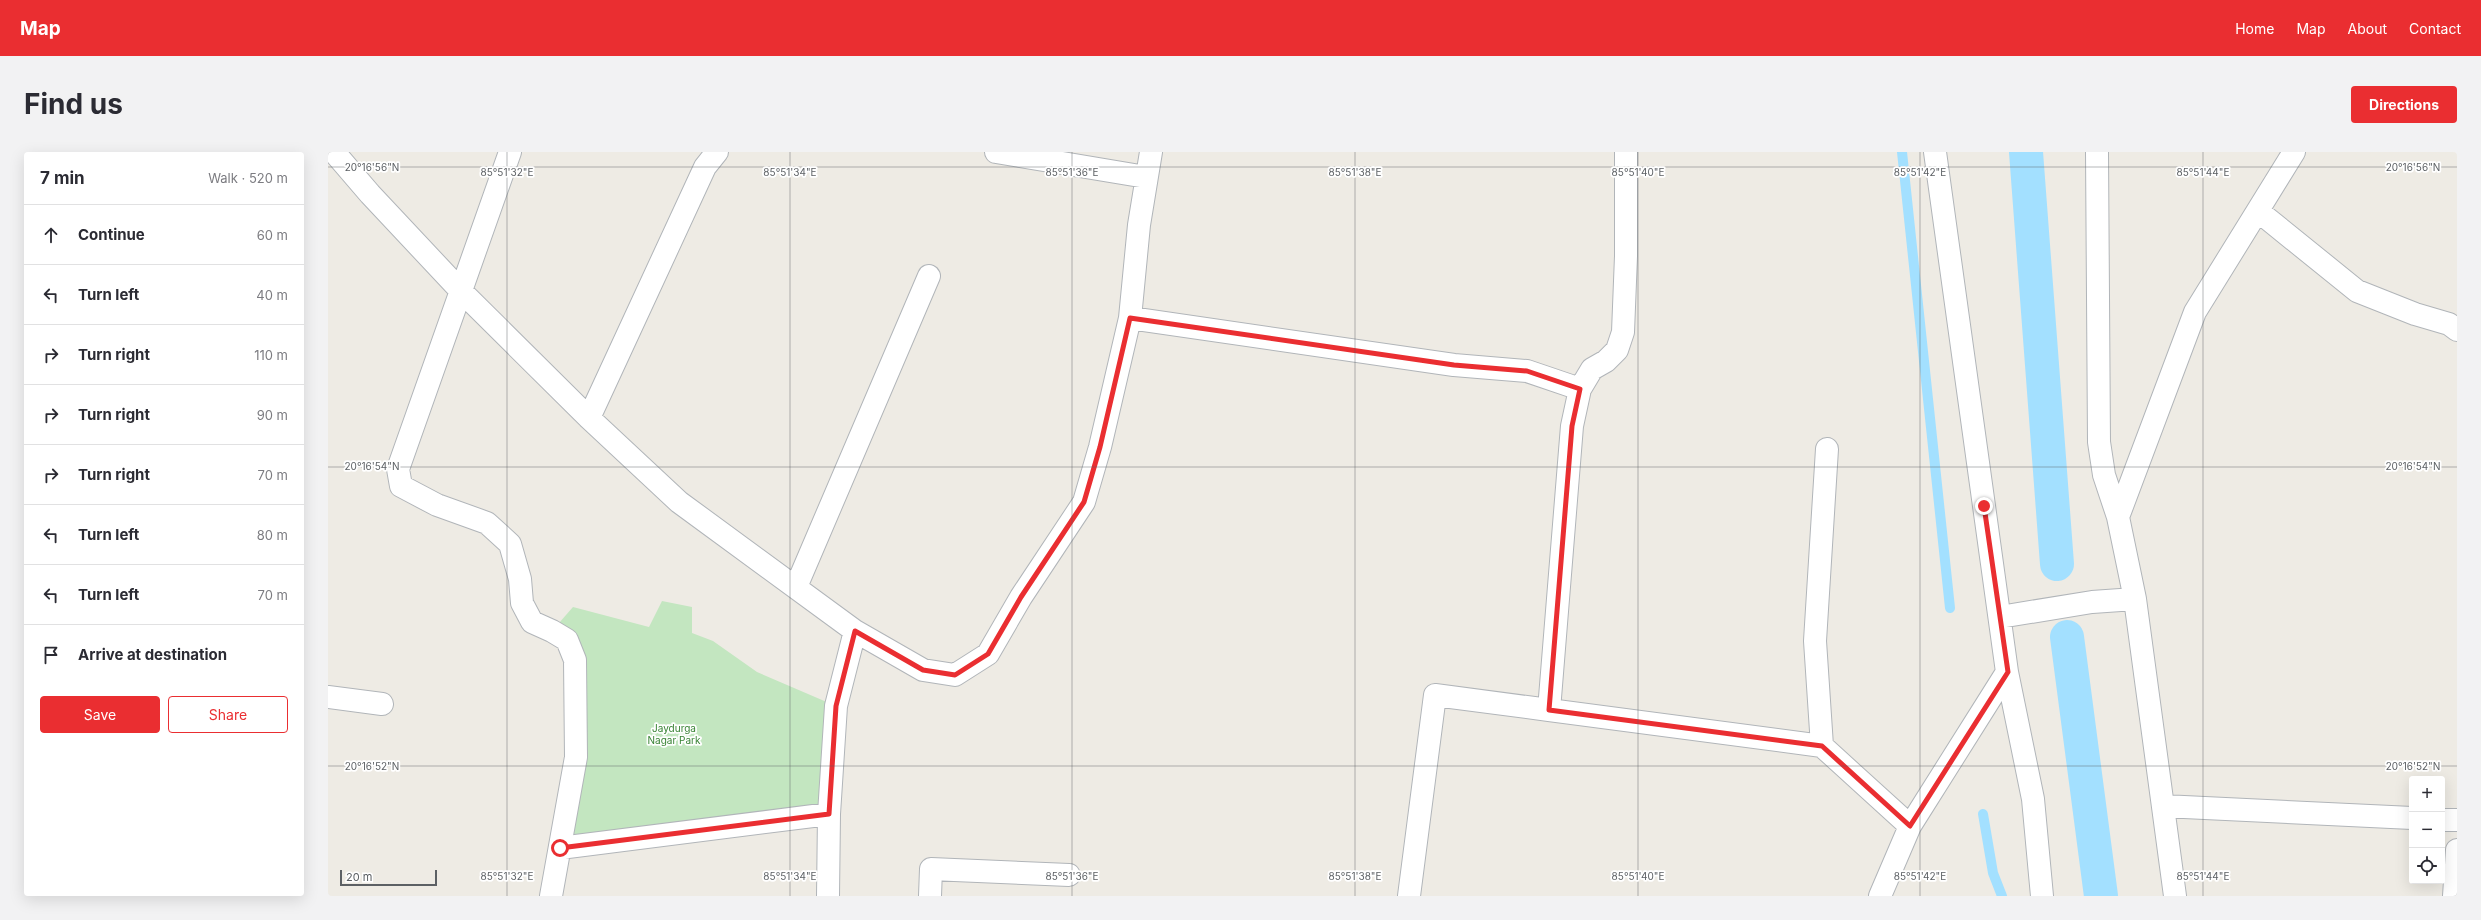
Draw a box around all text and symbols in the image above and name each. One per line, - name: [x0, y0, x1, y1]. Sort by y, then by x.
- text: Map: [20, 17, 61, 40]
- text: Home: [2235, 20, 2274, 37]
- text: Map: [2296, 20, 2326, 37]
- text: About: [2348, 20, 2387, 37]
- text: Contact: [2409, 20, 2461, 37]
- button: Directions: [2351, 86, 2457, 123]
- text: Find us: [24, 87, 123, 121]
- text: 20°16'56"N: [345, 161, 399, 173]
- text: 20°16'56"N: [2386, 161, 2440, 173]
- text: 85°51'32"E: [481, 166, 533, 178]
- text: 85°51'34"E: [763, 166, 817, 178]
- text: 85°51'36"E: [1045, 166, 1099, 178]
- text: 85°51'38"E: [1329, 166, 1382, 178]
- text: 85°51'40"E: [1612, 166, 1664, 178]
- text: 85°51'42"E: [1894, 166, 1946, 178]
- text: 85°51'44"E: [2177, 166, 2229, 178]
- text: 7 min: [40, 168, 85, 188]
- text: Walk · 520 m: [208, 170, 288, 186]
- icon: ahead: [40, 224, 62, 246]
- text: Continue: [78, 225, 145, 244]
- text: 60 m: [257, 227, 288, 243]
- icon: left: [40, 284, 62, 306]
- text: Turn left: [78, 285, 139, 304]
- text: 40 m: [256, 287, 288, 303]
- icon: right: [40, 344, 62, 366]
- text: Turn right: [78, 345, 150, 364]
- text: 110 m: [254, 347, 288, 363]
- icon: right: [40, 404, 62, 426]
- text: Turn right: [78, 405, 150, 424]
- text: 90 m: [257, 407, 288, 423]
- text: 20°16'54"N: [345, 460, 399, 472]
- text: 20°16'54"N: [2386, 460, 2440, 472]
- icon: right: [40, 464, 62, 486]
- text: Turn right: [78, 465, 150, 484]
- text: 70 m: [258, 467, 288, 483]
- route end: [1975, 497, 1993, 515]
- icon: left: [40, 524, 62, 546]
- text: Turn left: [78, 525, 139, 544]
- text: 80 m: [257, 527, 288, 543]
- icon: left: [40, 584, 62, 606]
- text: Turn left: [78, 585, 139, 604]
- text: 70 m: [258, 587, 288, 603]
- icon: arrive: [40, 644, 62, 666]
- text: Arrive at destination: [78, 645, 227, 664]
- button: Save: [40, 696, 160, 733]
- button: Share: [168, 696, 288, 733]
- park label: Jaydurga Nagar Park: [648, 722, 701, 746]
- text: 20°16'52"N: [345, 760, 399, 772]
- text: 20°16'52"N: [2386, 760, 2440, 772]
- map controls: [2409, 776, 2445, 884]
- button: +: [2409, 776, 2445, 812]
- button: −: [2409, 812, 2445, 848]
- route start: [551, 839, 569, 857]
- button: locate: [2409, 848, 2445, 884]
- scale bar: [340, 868, 437, 887]
- text: 20 m: [346, 870, 372, 884]
- text: 85°51'32"E: [481, 870, 533, 882]
- text: 85°51'34"E: [763, 870, 817, 882]
- text: 85°51'36"E: [1045, 870, 1099, 882]
- text: 85°51'38"E: [1329, 870, 1382, 882]
- text: 85°51'40"E: [1612, 870, 1664, 882]
- text: 85°51'42"E: [1894, 870, 1946, 882]
- text: 85°51'44"E: [2177, 870, 2229, 882]

